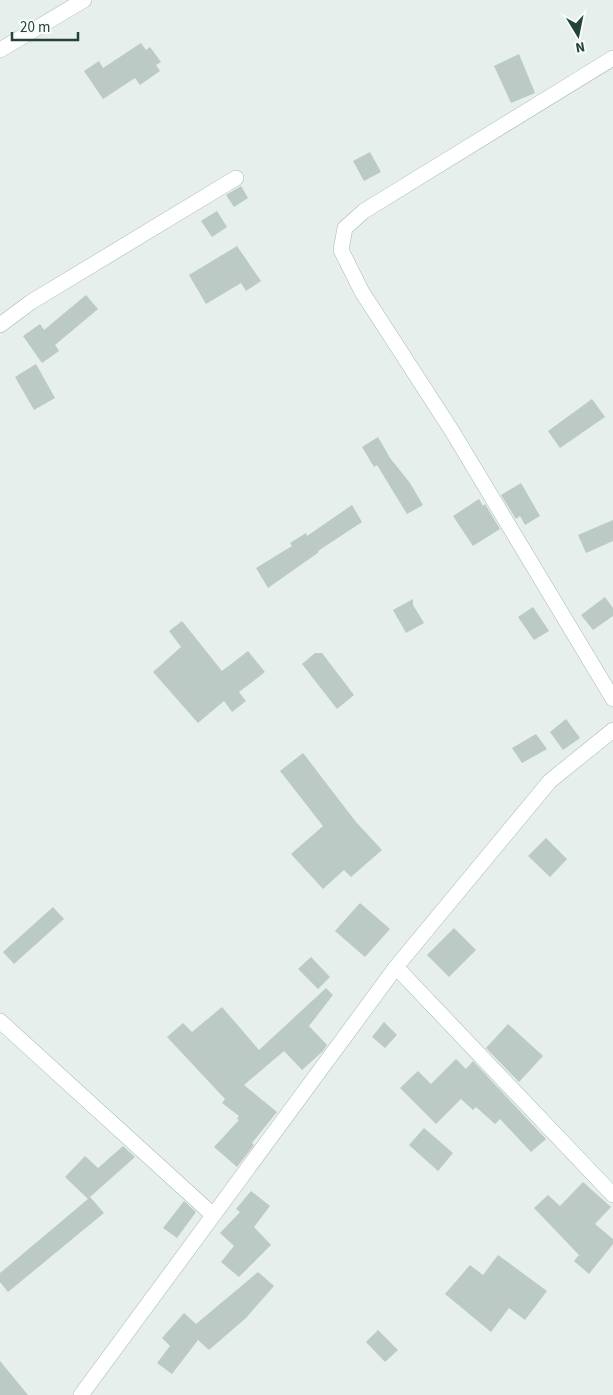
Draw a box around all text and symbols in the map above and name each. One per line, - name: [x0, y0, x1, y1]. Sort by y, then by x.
- scale bar: [12, 10, 79, 42]
- north arrow: [553, 10, 603, 60]
- text: 20 m: [20, 17, 50, 38]
- text: N: [574, 36, 586, 57]

